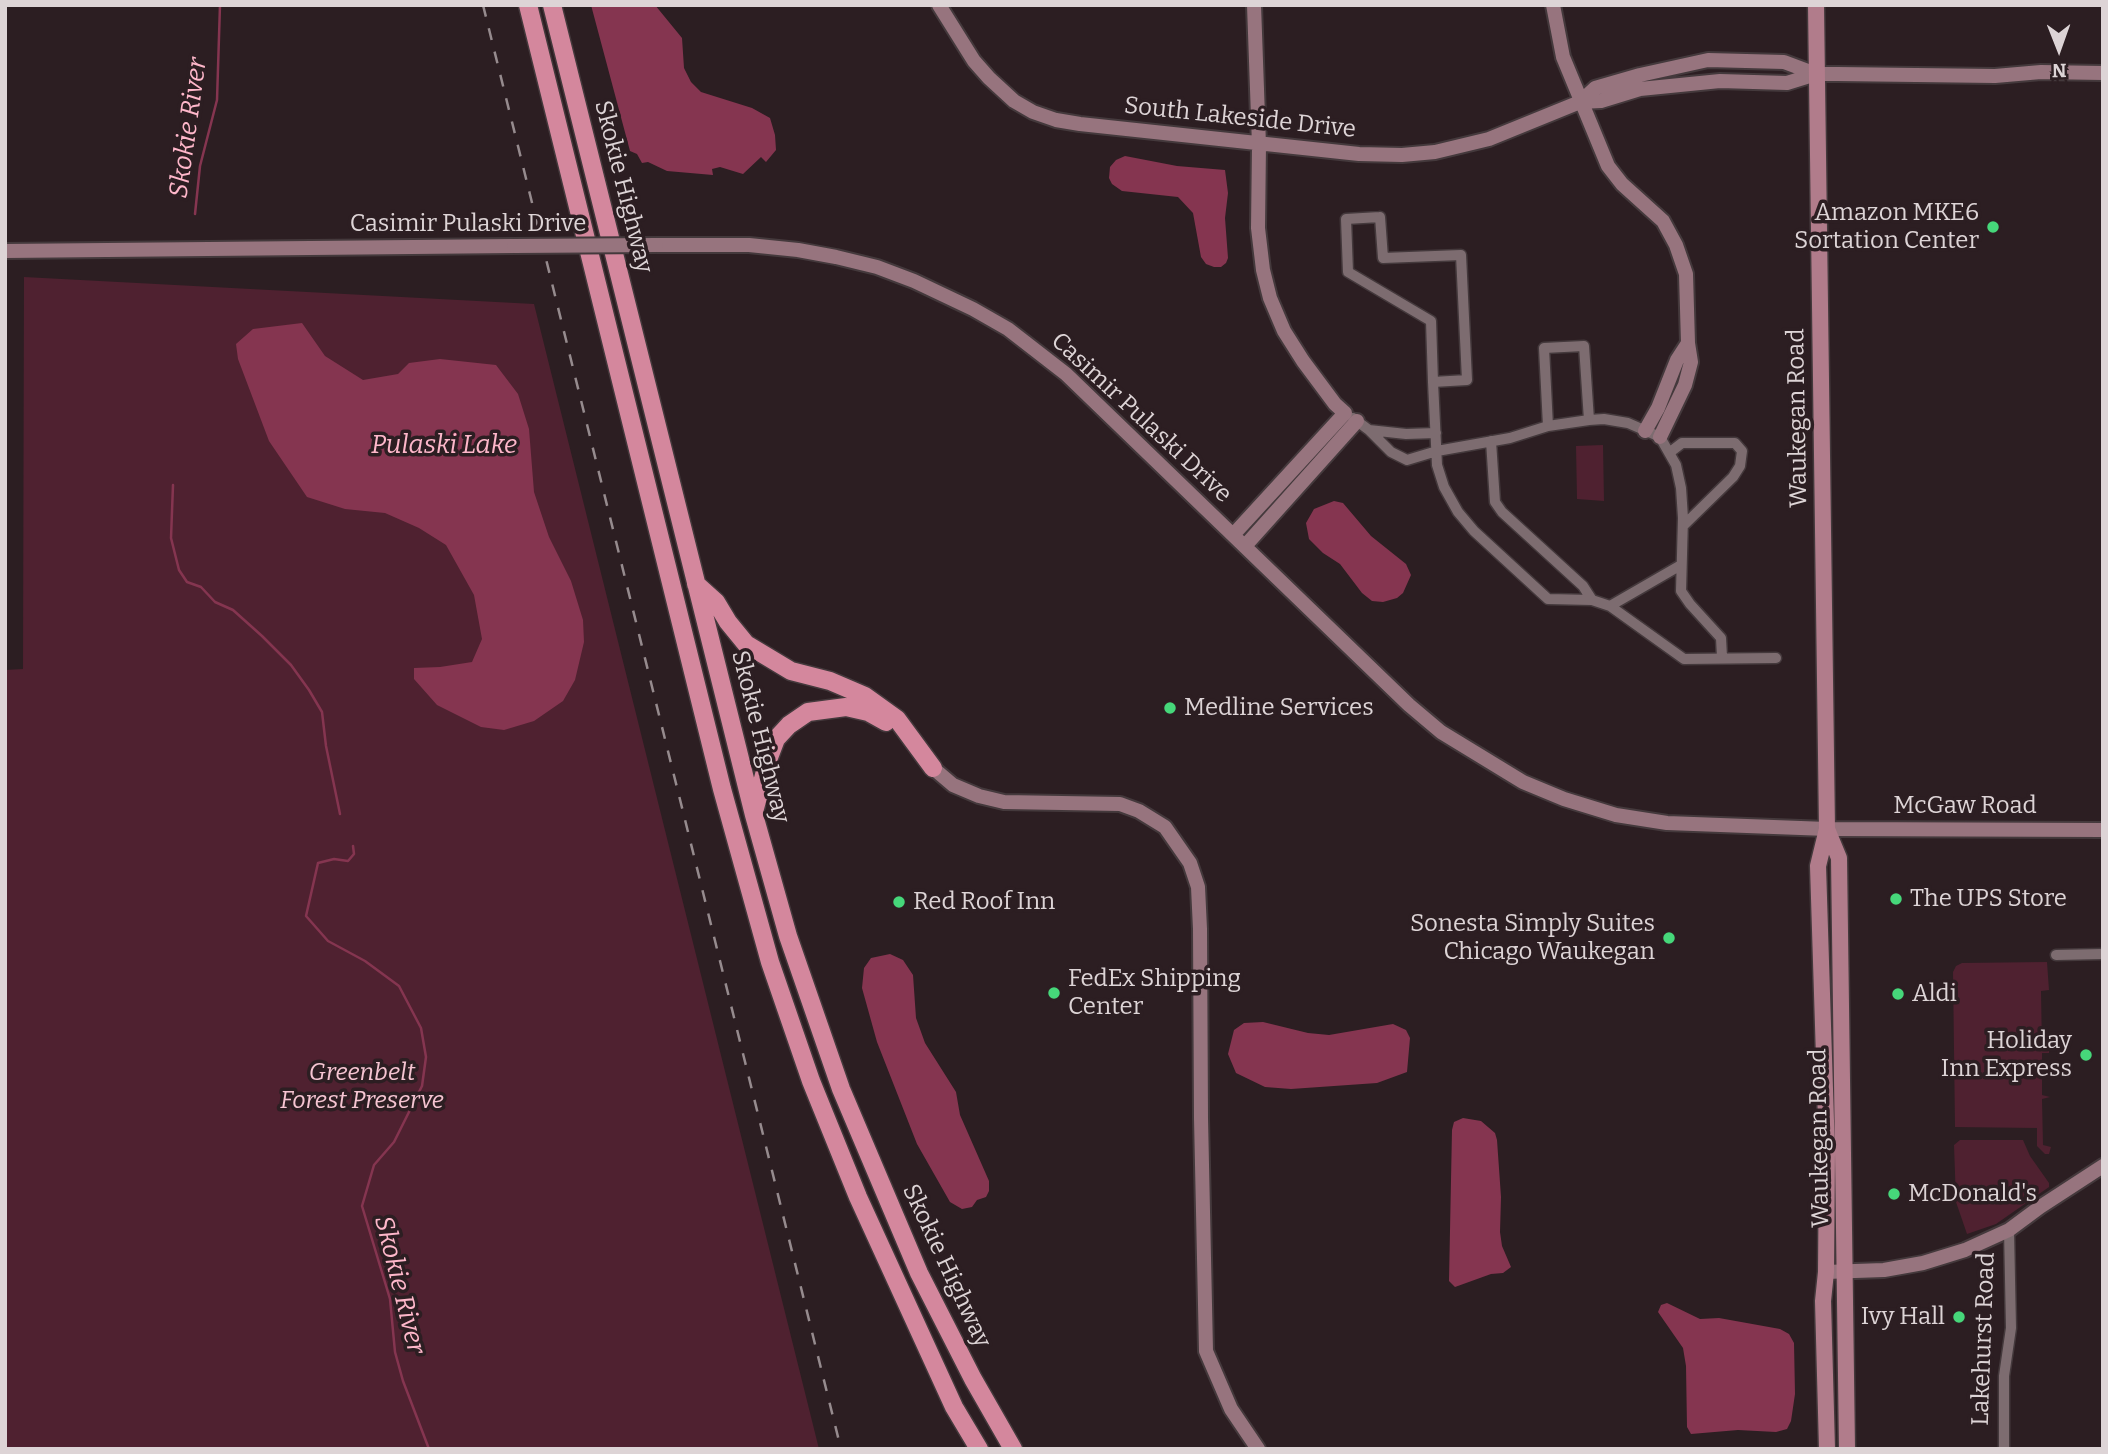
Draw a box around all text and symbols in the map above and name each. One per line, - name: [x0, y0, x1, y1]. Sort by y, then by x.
- north arrow: [2024, 14, 2094, 84]
- water label: Skokie River: [164, 56, 214, 200]
- text: N: [2052, 59, 2067, 82]
- street label: South Lakeside Drive: [1123, 92, 1357, 144]
- street label: Skokie Highway: [588, 98, 658, 276]
- place label: Amazon MKE6 Sortation Center: [1794, 199, 1979, 255]
- street label: Casimir Pulaski Drive: [350, 210, 586, 238]
- marker: Amazon MKE6 Sortation Center: [1985, 219, 2001, 235]
- street label: Casimir Pulaski Drive: [1045, 327, 1237, 509]
- street label: Waukegan Road: [1782, 328, 1814, 508]
- water label: Pulaski Lake: [371, 430, 517, 462]
- street label: Skokie Highway: [725, 648, 795, 826]
- place label: Medline Services: [1184, 694, 1374, 722]
- marker: Medline Services: [1162, 700, 1178, 716]
- street label: McGaw Road: [1893, 792, 2037, 820]
- place label: The UPS Store: [1910, 885, 2067, 913]
- place label: Red Roof Inn: [913, 888, 1055, 916]
- marker: The UPS Store: [1888, 891, 1904, 907]
- marker: Red Roof Inn: [891, 894, 907, 910]
- place label: Sonesta Simply Suites Chicago Waukegan: [1410, 910, 1655, 966]
- marker: Sonesta Simply Suites Chicago Waukegan: [1661, 930, 1677, 946]
- place label: FedEx Shipping Center: [1068, 965, 1241, 1021]
- place label: Aldi: [1912, 980, 1957, 1008]
- marker: FedEx Shipping Center: [1046, 985, 1062, 1001]
- marker: Aldi: [1890, 986, 1906, 1002]
- place label: Holiday Inn Express: [1941, 1027, 2072, 1083]
- marker: Holiday Inn Express: [2078, 1047, 2094, 1063]
- street label: Waukegan Road: [1804, 1048, 1836, 1228]
- park label: Greenbelt Forest Preserve: [280, 1059, 444, 1115]
- street label: Skokie Highway: [896, 1180, 996, 1352]
- place label: McDonald's: [1908, 1180, 2037, 1208]
- marker: McDonald's: [1886, 1186, 1902, 1202]
- water label: Skokie River: [367, 1213, 431, 1357]
- street label: Lakehurst Road: [1967, 1252, 2001, 1426]
- place label: Ivy Hall: [1861, 1303, 1945, 1331]
- marker: Ivy Hall: [1951, 1309, 1967, 1325]

